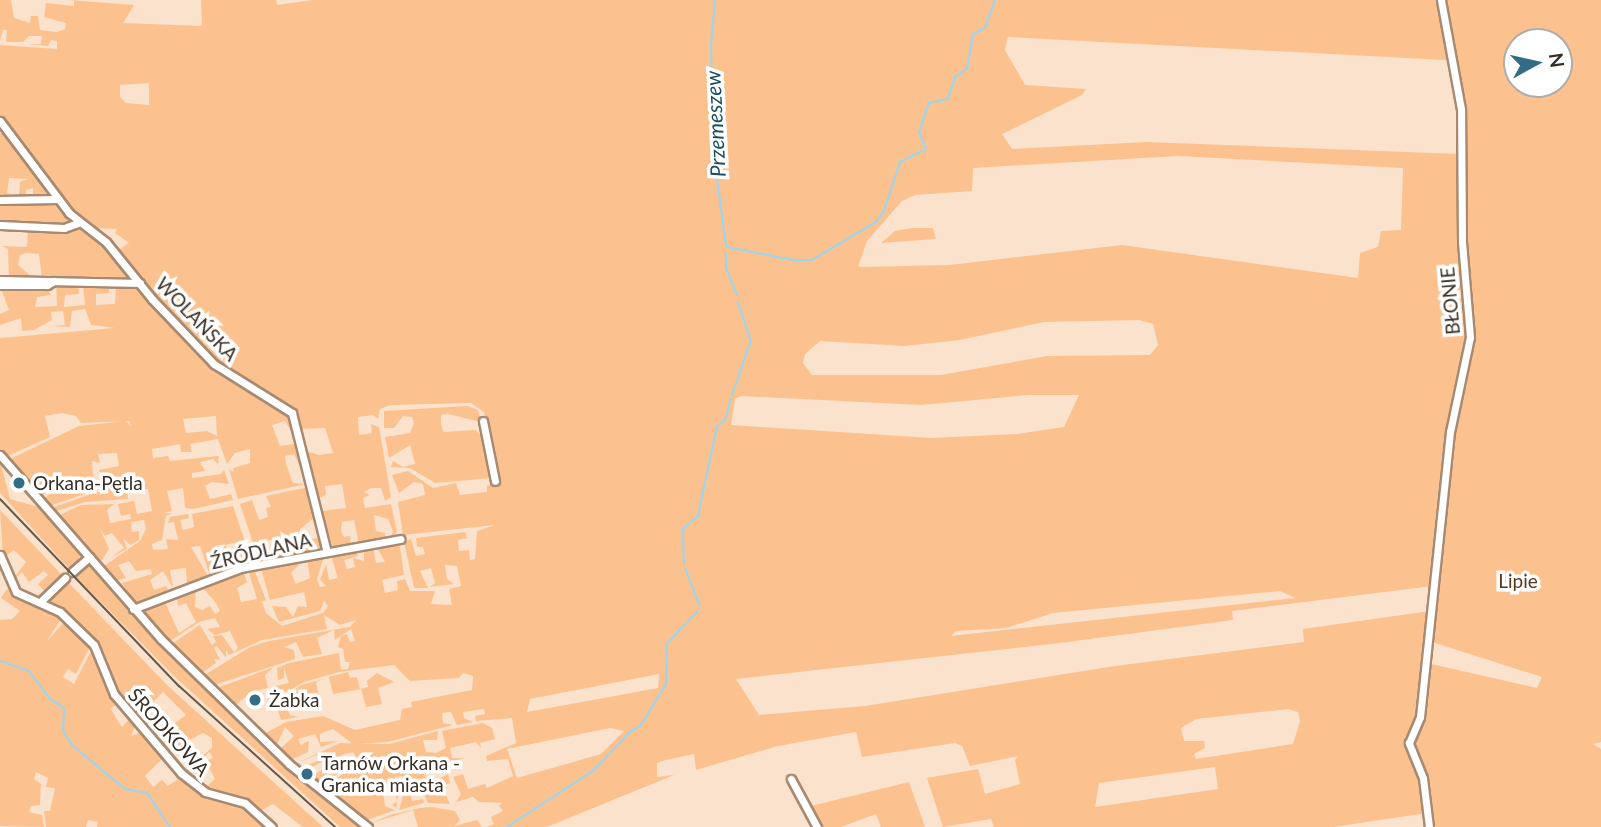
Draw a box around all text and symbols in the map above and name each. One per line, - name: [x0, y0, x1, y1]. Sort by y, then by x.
- north arrow: [1503, 28, 1573, 98]
- text: N: [1545, 51, 1570, 69]
- water label: Przemeszew: [700, 70, 730, 178]
- street label: BŁONIE: [1436, 266, 1464, 336]
- street label: WOLAŃSKA: [151, 272, 243, 366]
- place label: Orkana-Pętla: [33, 472, 143, 494]
- marker: Orkana-Pętla: [11, 475, 27, 491]
- street label: ŹRÓDLANA: [208, 528, 314, 574]
- park label: Lipie: [1498, 570, 1538, 592]
- street label: ŚRODKOWA: [124, 683, 214, 781]
- place label: Żabka: [269, 689, 320, 711]
- marker: Żabka: [247, 692, 263, 708]
- place label: Tarnów Orkana - Granica miasta: [321, 752, 460, 796]
- marker: Tarnów Orkana - Granica miasta: [299, 766, 315, 782]

